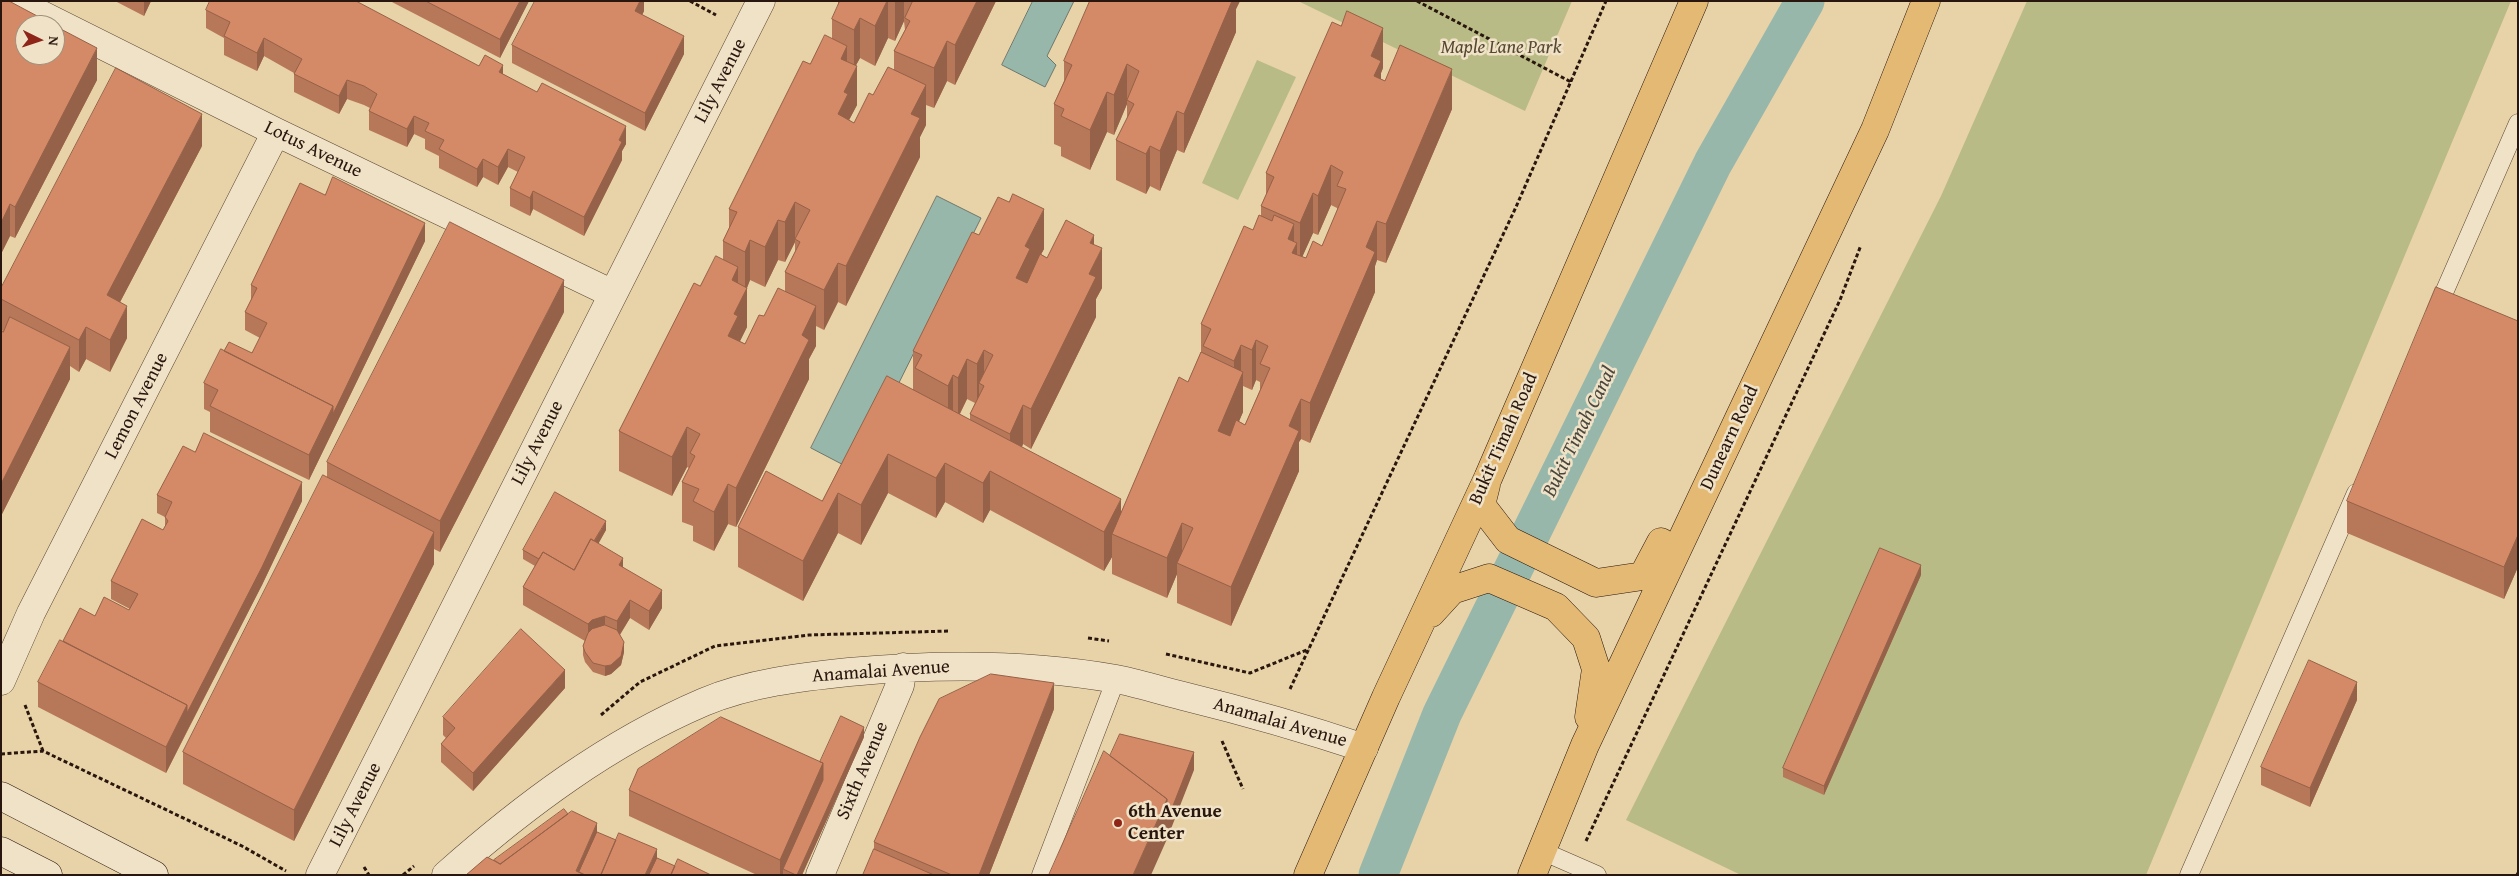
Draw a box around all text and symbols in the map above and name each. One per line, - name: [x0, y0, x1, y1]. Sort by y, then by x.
- north arrow: [15, 15, 65, 65]
- street label: Lily Avenue: [690, 35, 752, 127]
- text: N: [44, 36, 64, 46]
- park label: Maple Lane Park: [1441, 37, 1561, 59]
- street label: Lotus Avenue: [260, 117, 366, 183]
- street label: Lemon Avenue: [100, 349, 174, 463]
- water label: Bukit Timah Canal: [1538, 363, 1622, 501]
- street label: Bukit Timah Road: [1465, 369, 1543, 509]
- street label: Dunearn Road: [1696, 382, 1764, 494]
- street label: Lily Avenue: [507, 397, 569, 489]
- street label: Anamalai Avenue: [811, 656, 951, 688]
- street label: Anamalai Avenue: [1211, 693, 1349, 753]
- street label: Sixth Avenue: [832, 719, 894, 823]
- street label: Lily Avenue: [325, 759, 387, 851]
- place label: 6th Avenue Center: [1128, 801, 1222, 845]
- marker: 6th Avenue Center: [1112, 817, 1124, 829]

